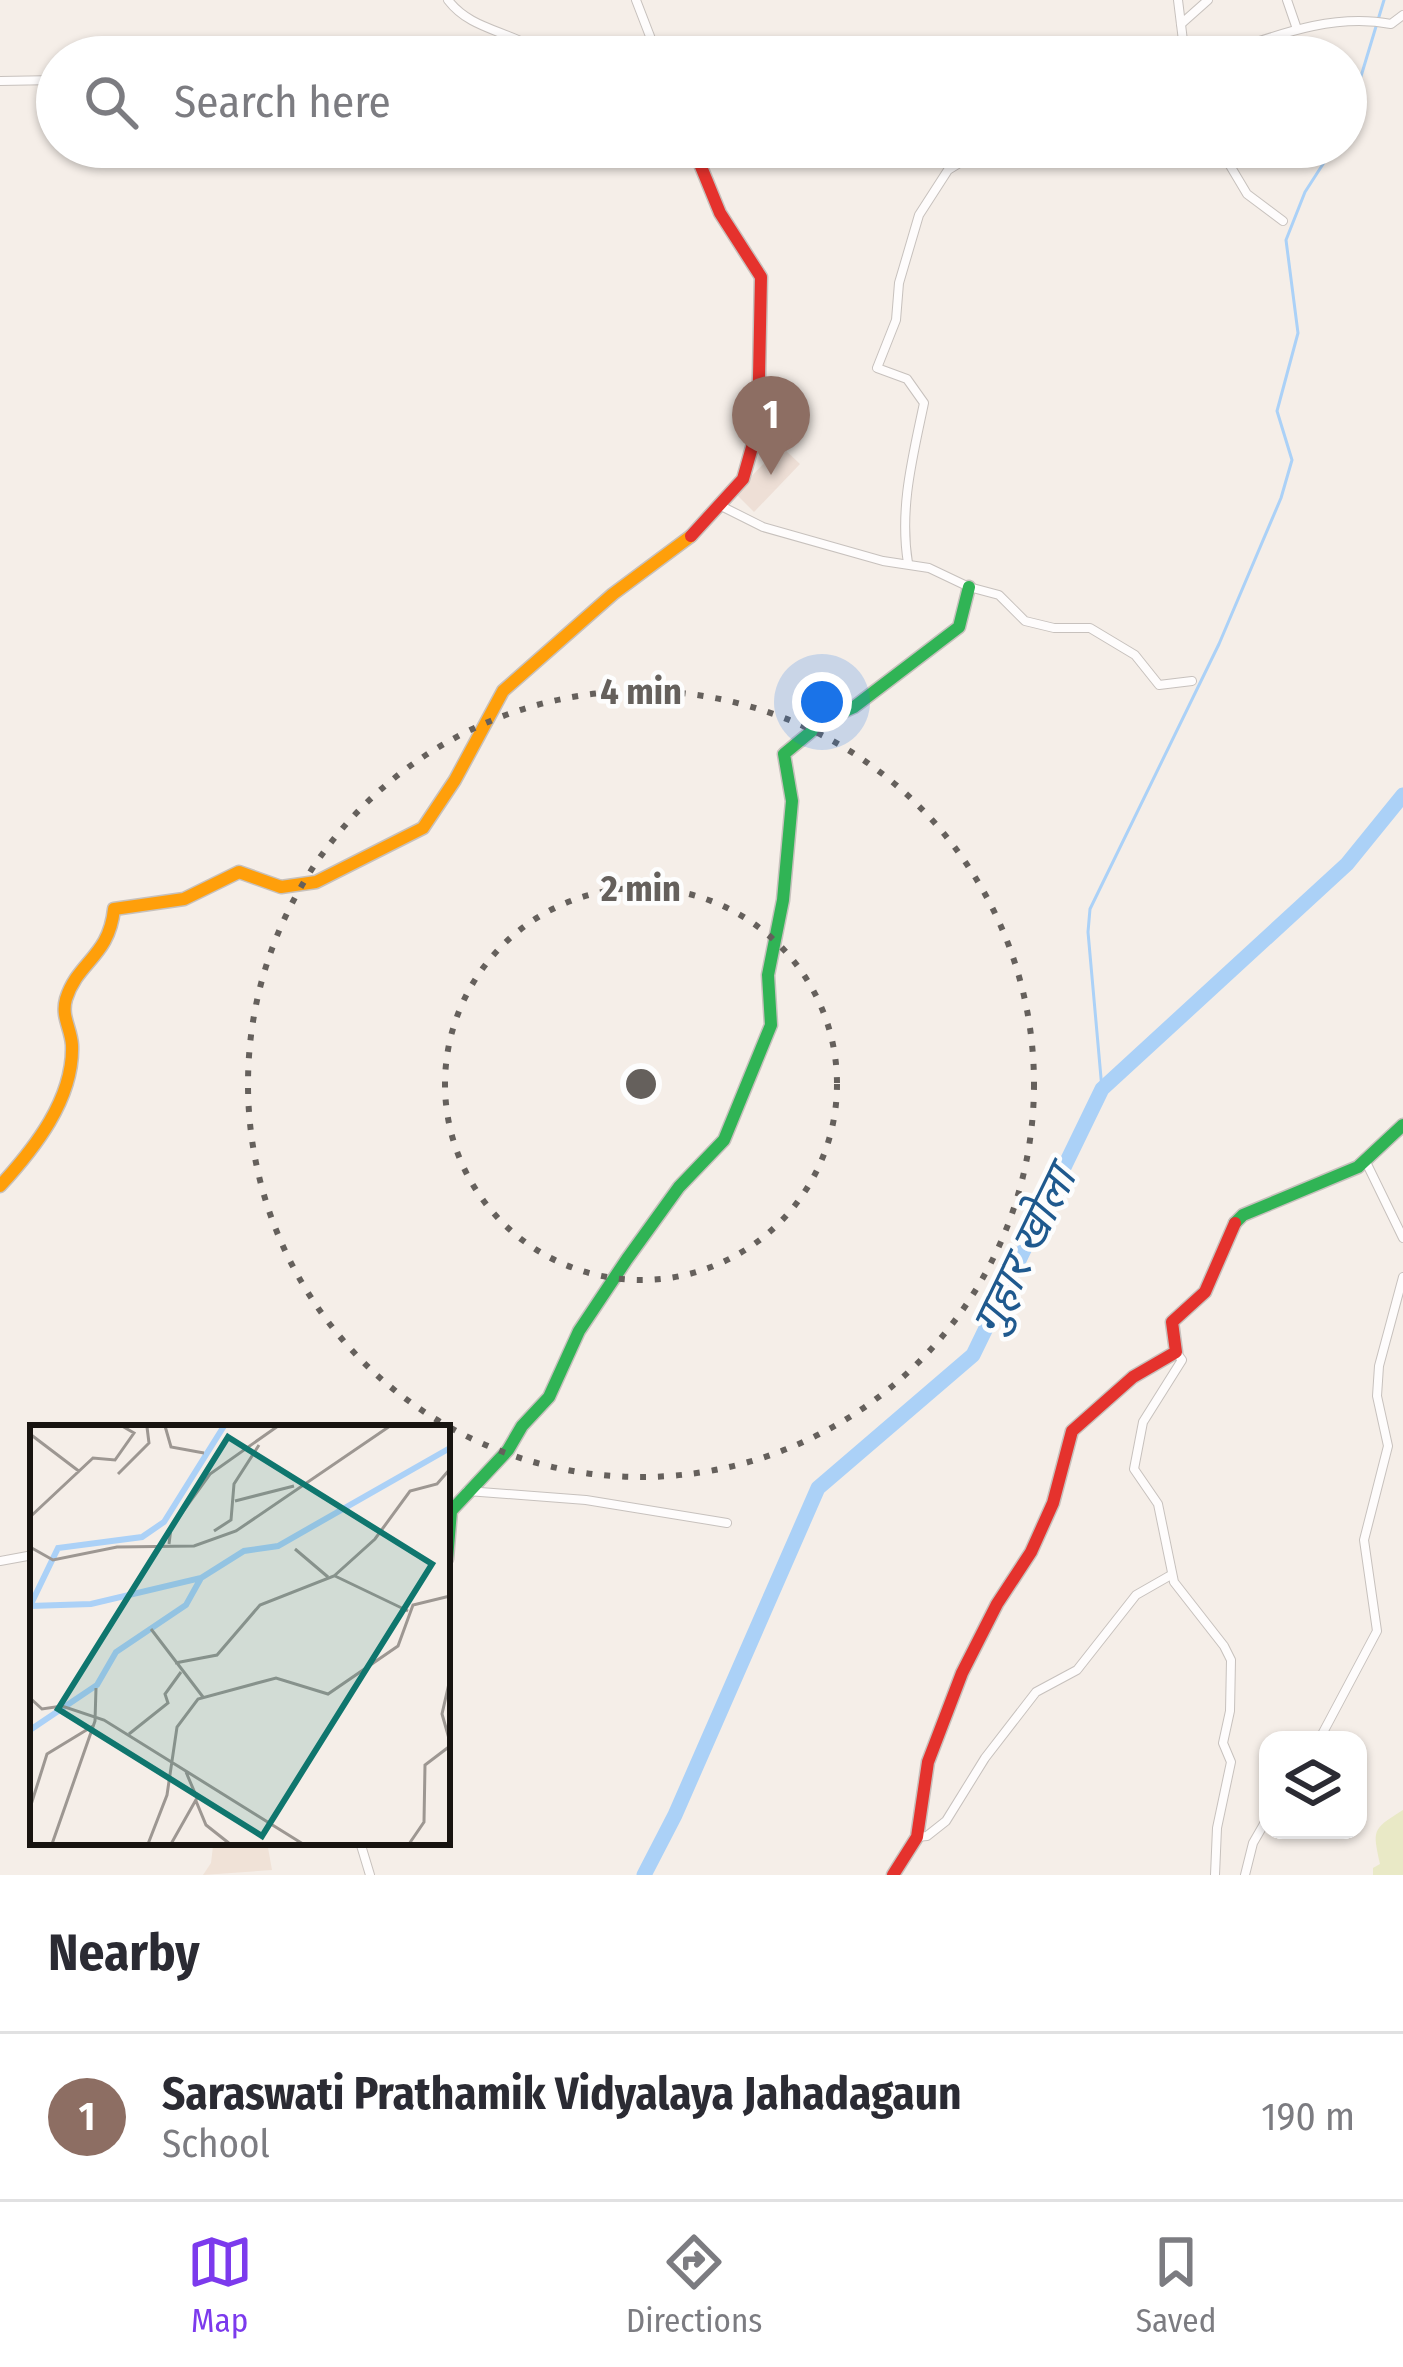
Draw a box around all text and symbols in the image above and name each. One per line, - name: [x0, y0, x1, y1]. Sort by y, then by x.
- search box: [36, 36, 1367, 168]
- icon: search: [78, 69, 144, 135]
- text: Search here: [174, 75, 391, 129]
- pin: 1: [732, 376, 810, 475]
- text: 4 min: [600, 670, 682, 714]
- your location: [792, 672, 852, 732]
- text: 2 min: [600, 867, 681, 911]
- centre of rings: [620, 1063, 662, 1105]
- water label: गुहार खोला: [960, 1150, 1092, 1344]
- inset map: [30, 1425, 450, 1845]
- map controls: [1259, 1731, 1367, 1839]
- button: layers: [1259, 1731, 1367, 1839]
- text: Nearby: [48, 1922, 200, 1984]
- text: Saraswati Prathamik Vidyalaya Jahadagaun: [162, 2067, 962, 2121]
- text: 1: [79, 2094, 95, 2140]
- text: 190 m: [1261, 2094, 1355, 2140]
- text: School: [162, 2121, 270, 2167]
- tab: Map: [187, 2229, 253, 2341]
- tab: Directions: [626, 2229, 762, 2341]
- tab: Saved: [1136, 2229, 1216, 2341]

